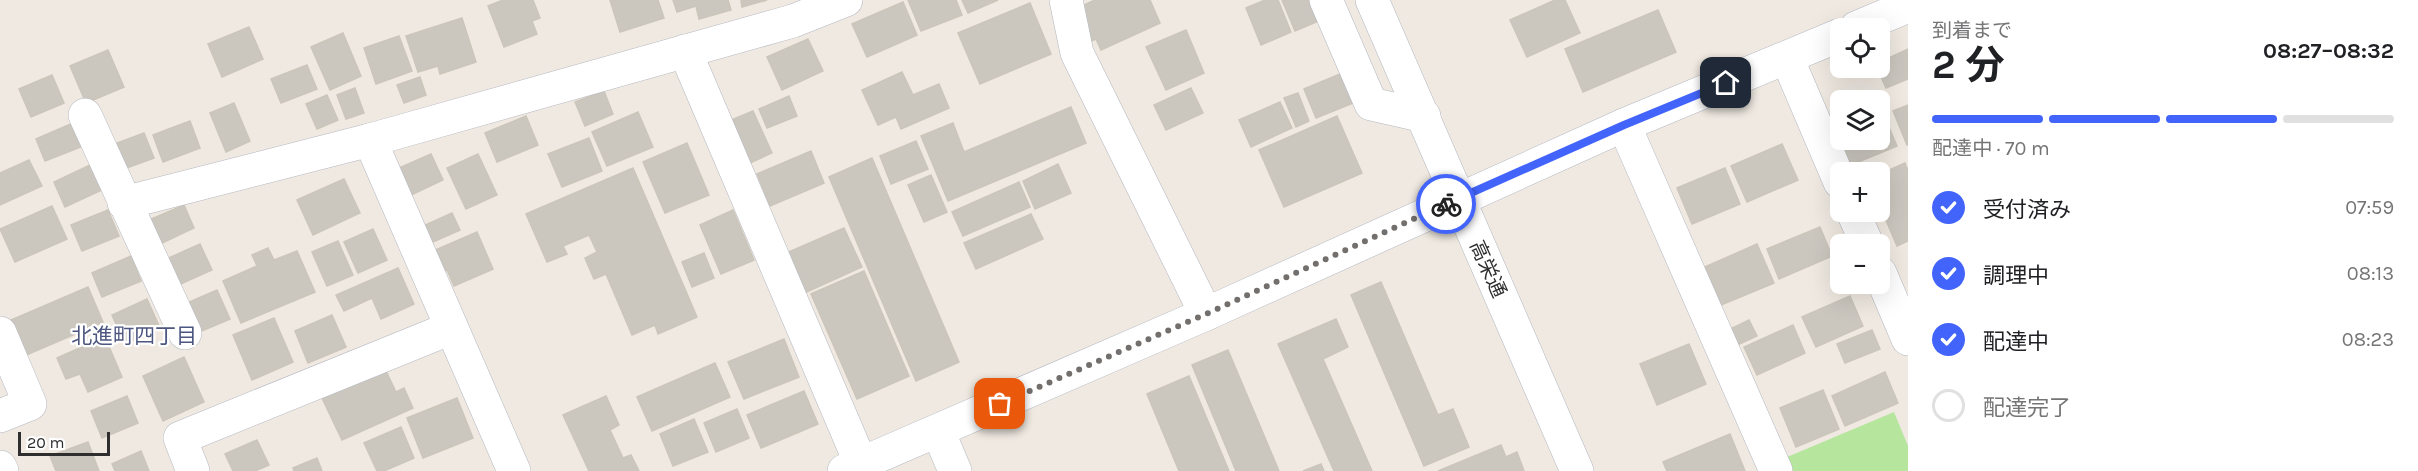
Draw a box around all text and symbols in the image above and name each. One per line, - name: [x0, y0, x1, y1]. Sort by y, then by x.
- map controls: [1830, 18, 1890, 294]
- button: locate: [1830, 18, 1890, 78]
- text: 到着まで: [1932, 19, 2012, 42]
- text: 08:27–08:32: [2263, 38, 2394, 64]
- text: 2 分: [1932, 42, 2004, 88]
- pin: [1700, 57, 1751, 108]
- icon: home: [1709, 66, 1742, 99]
- button: layers: [1830, 90, 1890, 150]
- text: 配達中 · 70 m: [1932, 137, 2050, 160]
- button: +: [1830, 162, 1890, 222]
- courier: [1416, 174, 1476, 234]
- icon: bike: [1430, 188, 1463, 221]
- icon: check: [1932, 191, 1965, 224]
- text: 07:59: [2345, 196, 2394, 219]
- text: 受付済み: [1983, 197, 2071, 223]
- button: −: [1830, 234, 1890, 294]
- street label: 高栄通: [1465, 237, 1511, 301]
- icon: check: [1932, 257, 1965, 290]
- text: 08:13: [2347, 262, 2394, 285]
- text: 調理中: [1983, 263, 2049, 289]
- icon: check: [1932, 323, 1965, 356]
- district label: 北進町四丁目: [71, 324, 197, 348]
- text: 08:23: [2342, 328, 2394, 351]
- text: 配達中: [1983, 329, 2049, 355]
- pin: [974, 378, 1025, 429]
- icon: bag: [983, 387, 1016, 420]
- text: 配達完了: [1983, 395, 2071, 421]
- scale bar: [18, 429, 110, 456]
- text: 20 m: [27, 433, 65, 452]

